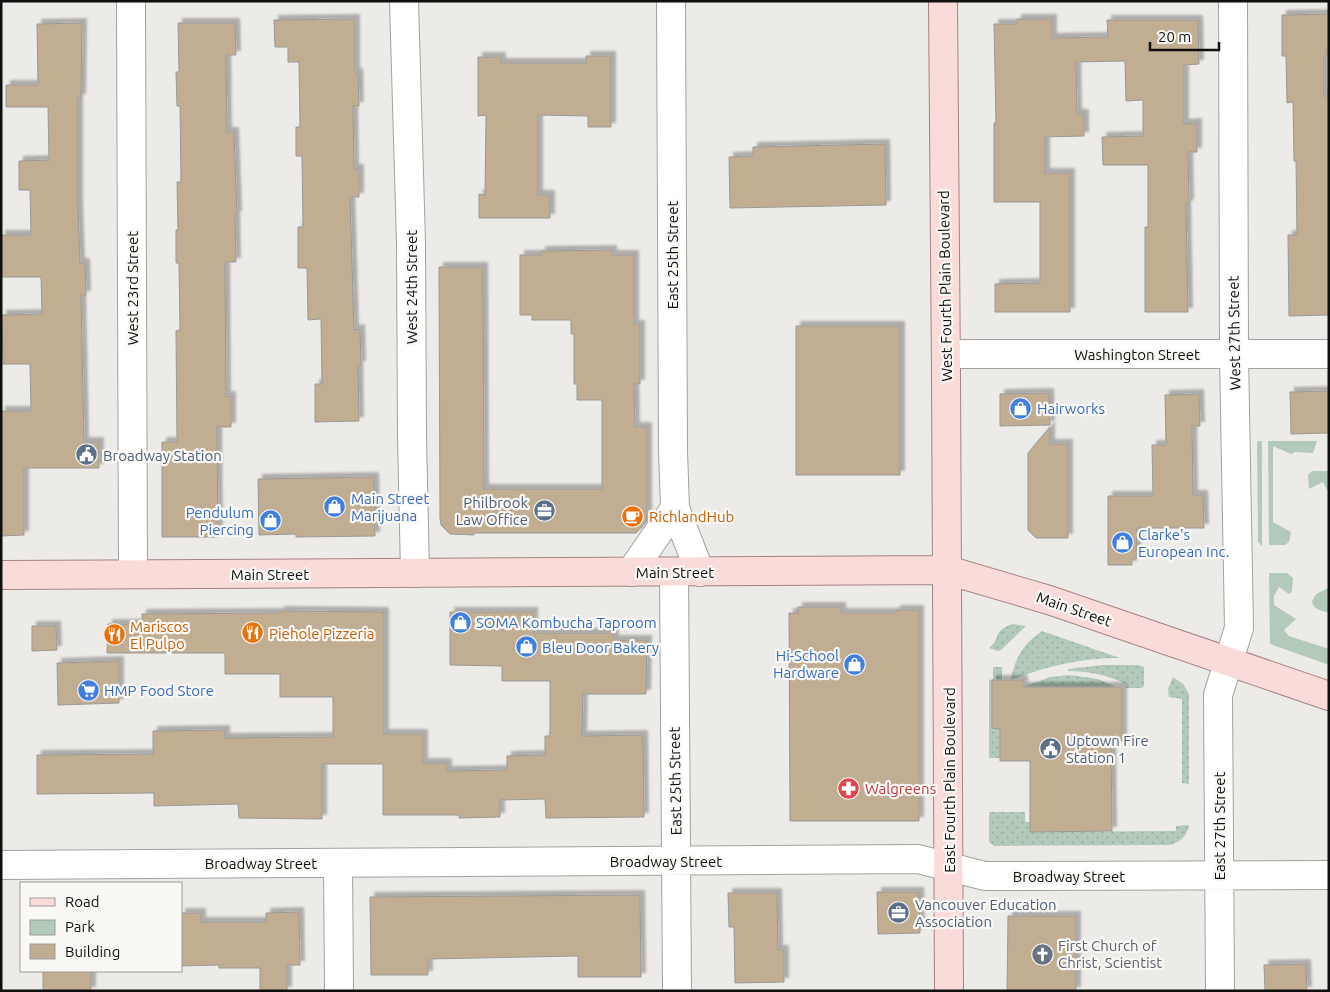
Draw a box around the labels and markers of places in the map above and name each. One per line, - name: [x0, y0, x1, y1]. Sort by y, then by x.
- shop icon: Hairworks: [1009, 396, 1033, 420]
- place label: Hairworks: [1037, 400, 1105, 417]
- public building icon: Broadway Station: [75, 443, 99, 467]
- place label: Broadway Station: [103, 447, 222, 464]
- place label: Main Street Marijuana: [351, 490, 429, 524]
- place label: Philbrook Law Office: [456, 494, 528, 528]
- shop icon: Main Street Marijuana: [323, 495, 347, 519]
- office icon: Philbrook Law Office: [532, 499, 556, 523]
- place label: Pendulum Piercing: [186, 504, 254, 538]
- cafe icon: RichlandHub: [621, 504, 645, 528]
- place label: RichlandHub: [649, 508, 734, 525]
- shop icon: Pendulum Piercing: [258, 509, 282, 533]
- place label: Clarke's European Inc.: [1138, 526, 1229, 560]
- shop icon: Clarke's European Inc.: [1110, 531, 1134, 555]
- shop icon: SOMA Kombucha Taproom: [448, 610, 472, 634]
- place label: SOMA Kombucha Taproom: [476, 614, 657, 631]
- place label: Mariscos El Pulpo: [130, 618, 189, 652]
- restaurant icon: Piehole Pizzeria: [241, 621, 265, 645]
- restaurant icon: Mariscos El Pulpo: [102, 623, 126, 647]
- place label: Piehole Pizzeria: [269, 625, 374, 642]
- shop icon: Bleu Door Bakery: [514, 635, 538, 659]
- place label: Bleu Door Bakery: [542, 639, 659, 656]
- place label: Hi-School Hardware: [773, 647, 839, 681]
- shop icon: Hi-School Hardware: [843, 652, 867, 676]
- supermarket icon: HMP Food Store: [76, 678, 100, 702]
- place label: HMP Food Store: [104, 682, 214, 699]
- place label: Uptown Fire Station 1: [1066, 732, 1149, 766]
- public building icon: Uptown Fire Station 1: [1038, 737, 1062, 761]
- pharmacy icon: Walgreens: [837, 776, 861, 800]
- place label: Walgreens: [865, 780, 936, 797]
- place label: Vancouver Education Association: [915, 896, 1057, 930]
- office icon: Vancouver Education Association: [887, 901, 911, 925]
- place label: First Church of Christ, Scientist: [1058, 937, 1162, 971]
- church icon: First Church of Christ, Scientist: [1030, 942, 1054, 966]

